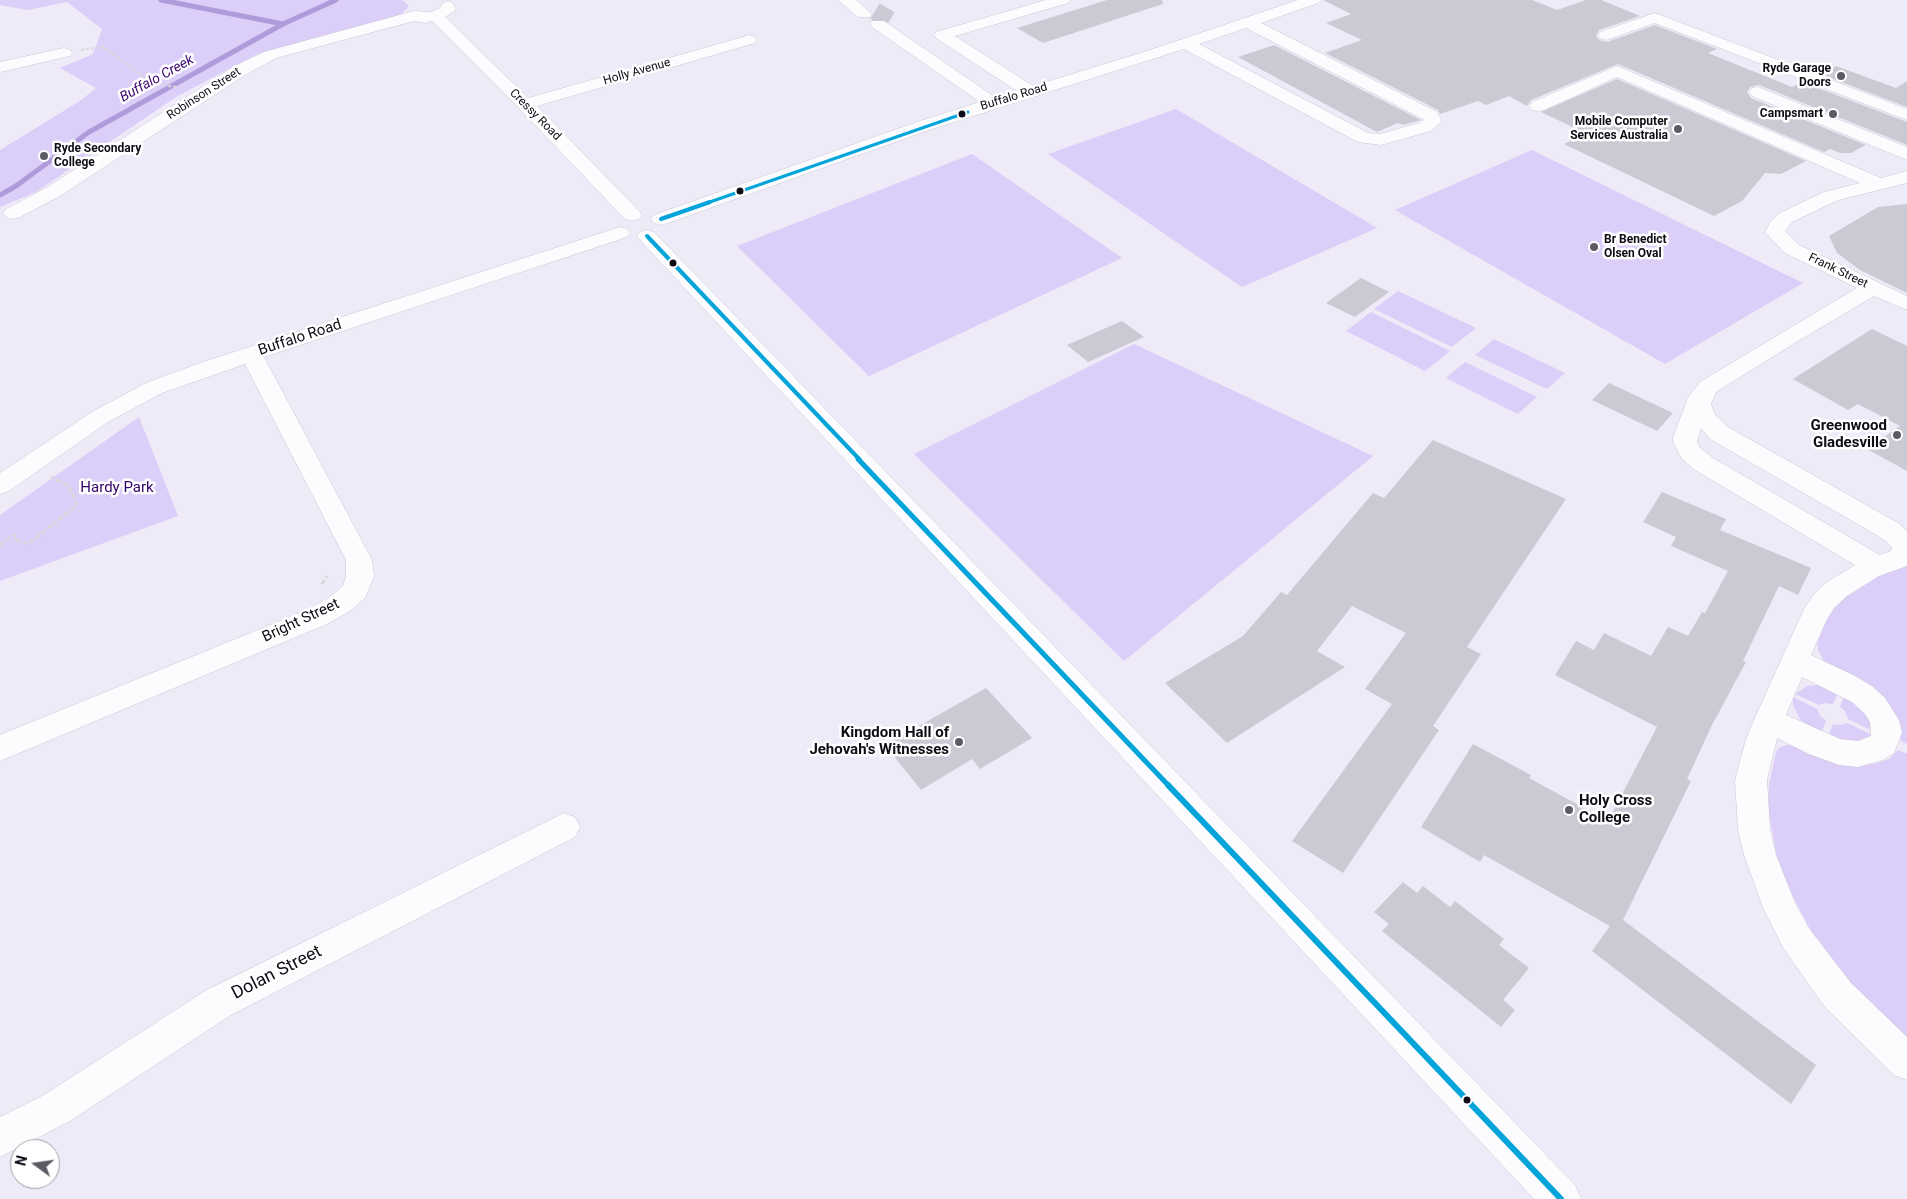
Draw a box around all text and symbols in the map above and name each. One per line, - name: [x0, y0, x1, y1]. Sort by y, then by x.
- water label: Buffalo Creek: [117, 52, 197, 106]
- street label: Holly Avenue: [602, 56, 672, 88]
- place label: Ryde Garage Doors: [1763, 62, 1831, 90]
- street label: Robinson Street: [165, 65, 243, 123]
- marker: Ryde Garage Doors: [1835, 70, 1847, 82]
- street label: Buffalo Road: [979, 80, 1049, 114]
- street label: Cressy Road: [506, 86, 564, 144]
- place label: Campsmart: [1760, 107, 1823, 121]
- marker: Campsmart: [1827, 108, 1839, 120]
- unlabelled marker: [957, 109, 967, 119]
- place label: Mobile Computer Services Australia: [1570, 115, 1668, 143]
- marker: Mobile Computer Services Australia: [1672, 123, 1684, 135]
- place label: Ryde Secondary College: [54, 142, 141, 170]
- marker: Ryde Secondary College: [38, 150, 50, 162]
- unlabelled marker: [735, 186, 745, 196]
- place label: Br Benedict Olsen Oval: [1604, 233, 1667, 261]
- marker: Br Benedict Olsen Oval: [1588, 241, 1600, 253]
- street label: Frank Street: [1806, 250, 1870, 292]
- unlabelled marker: [668, 258, 678, 268]
- street label: Buffalo Road: [256, 316, 344, 360]
- place label: Greenwood Gladesville: [1810, 417, 1887, 452]
- marker: Greenwood Gladesville: [1891, 429, 1903, 441]
- park label: Hardy Park: [80, 479, 154, 497]
- street label: Bright Street: [260, 595, 342, 647]
- place label: Kingdom Hall of Jehovah's Witnesses: [809, 724, 949, 759]
- marker: Kingdom Hall of Jehovah's Witnesses: [953, 736, 965, 748]
- place label: Holy Cross College: [1579, 792, 1652, 827]
- marker: Holy Cross College: [1563, 804, 1575, 816]
- street label: Dolan Street: [228, 941, 326, 1005]
- unlabelled marker: [1462, 1095, 1472, 1105]
- north arrow: [10, 1139, 60, 1189]
- text: N: [12, 1154, 30, 1167]

